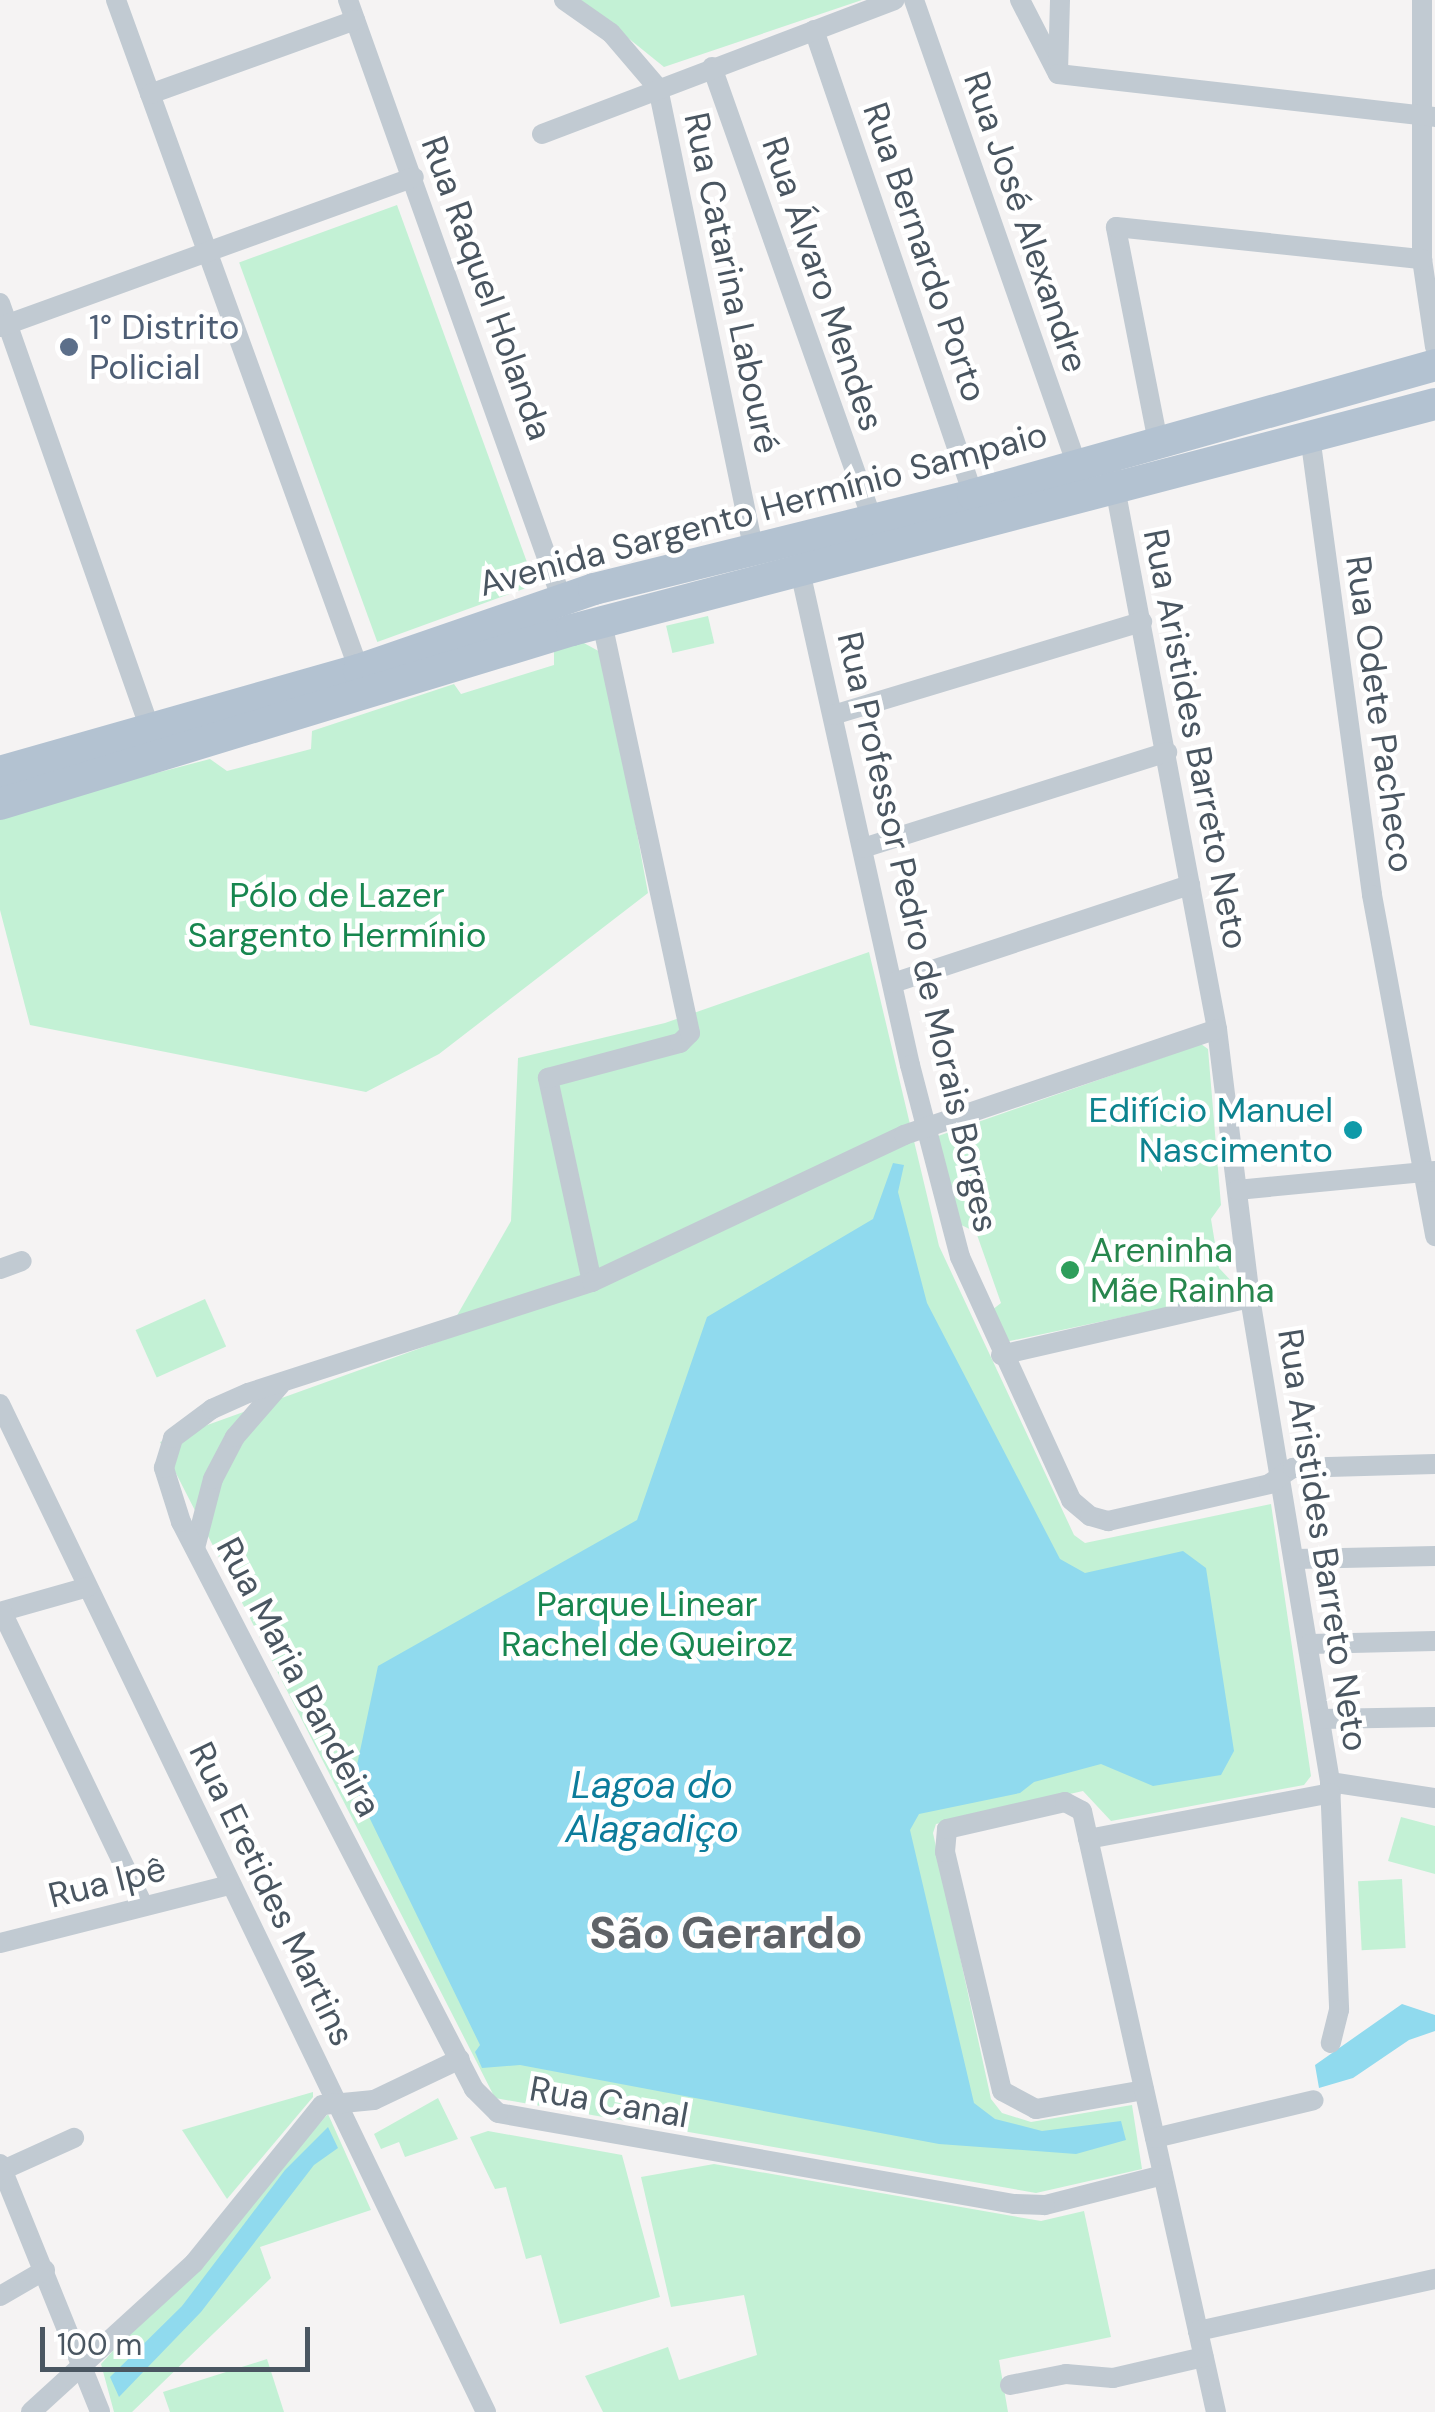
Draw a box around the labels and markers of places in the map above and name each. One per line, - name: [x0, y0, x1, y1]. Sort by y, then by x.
- place label: 1° Distrito Policial: [89, 306, 240, 388]
- marker: 1° Distrito Policial: [58, 336, 80, 358]
- place label: Edifício Manuel Nascimento: [1088, 1089, 1333, 1171]
- marker: Edifício Manuel Nascimento: [1342, 1119, 1364, 1141]
- place label: Areninha Mãe Rainha: [1090, 1229, 1275, 1311]
- marker: Areninha Mãe Rainha: [1059, 1259, 1081, 1281]

